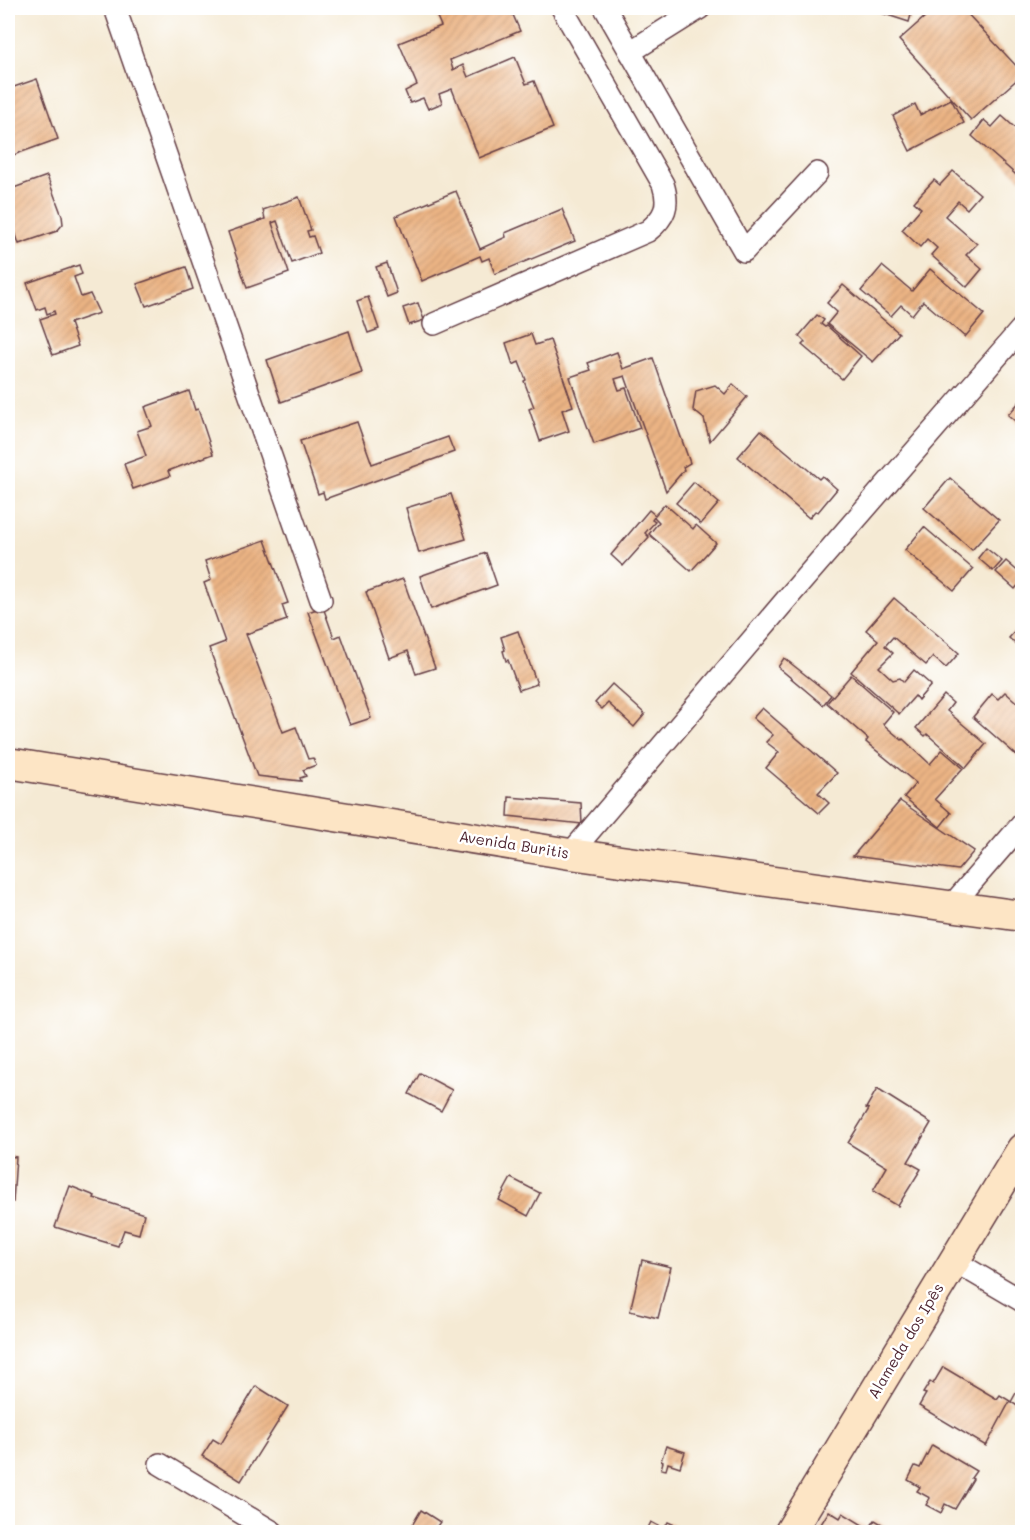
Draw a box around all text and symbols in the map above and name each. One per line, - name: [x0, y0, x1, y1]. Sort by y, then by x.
- street label: Avenida Buritis: [458, 825, 570, 863]
- street label: Alameda dos Ipês: [863, 1279, 948, 1402]

